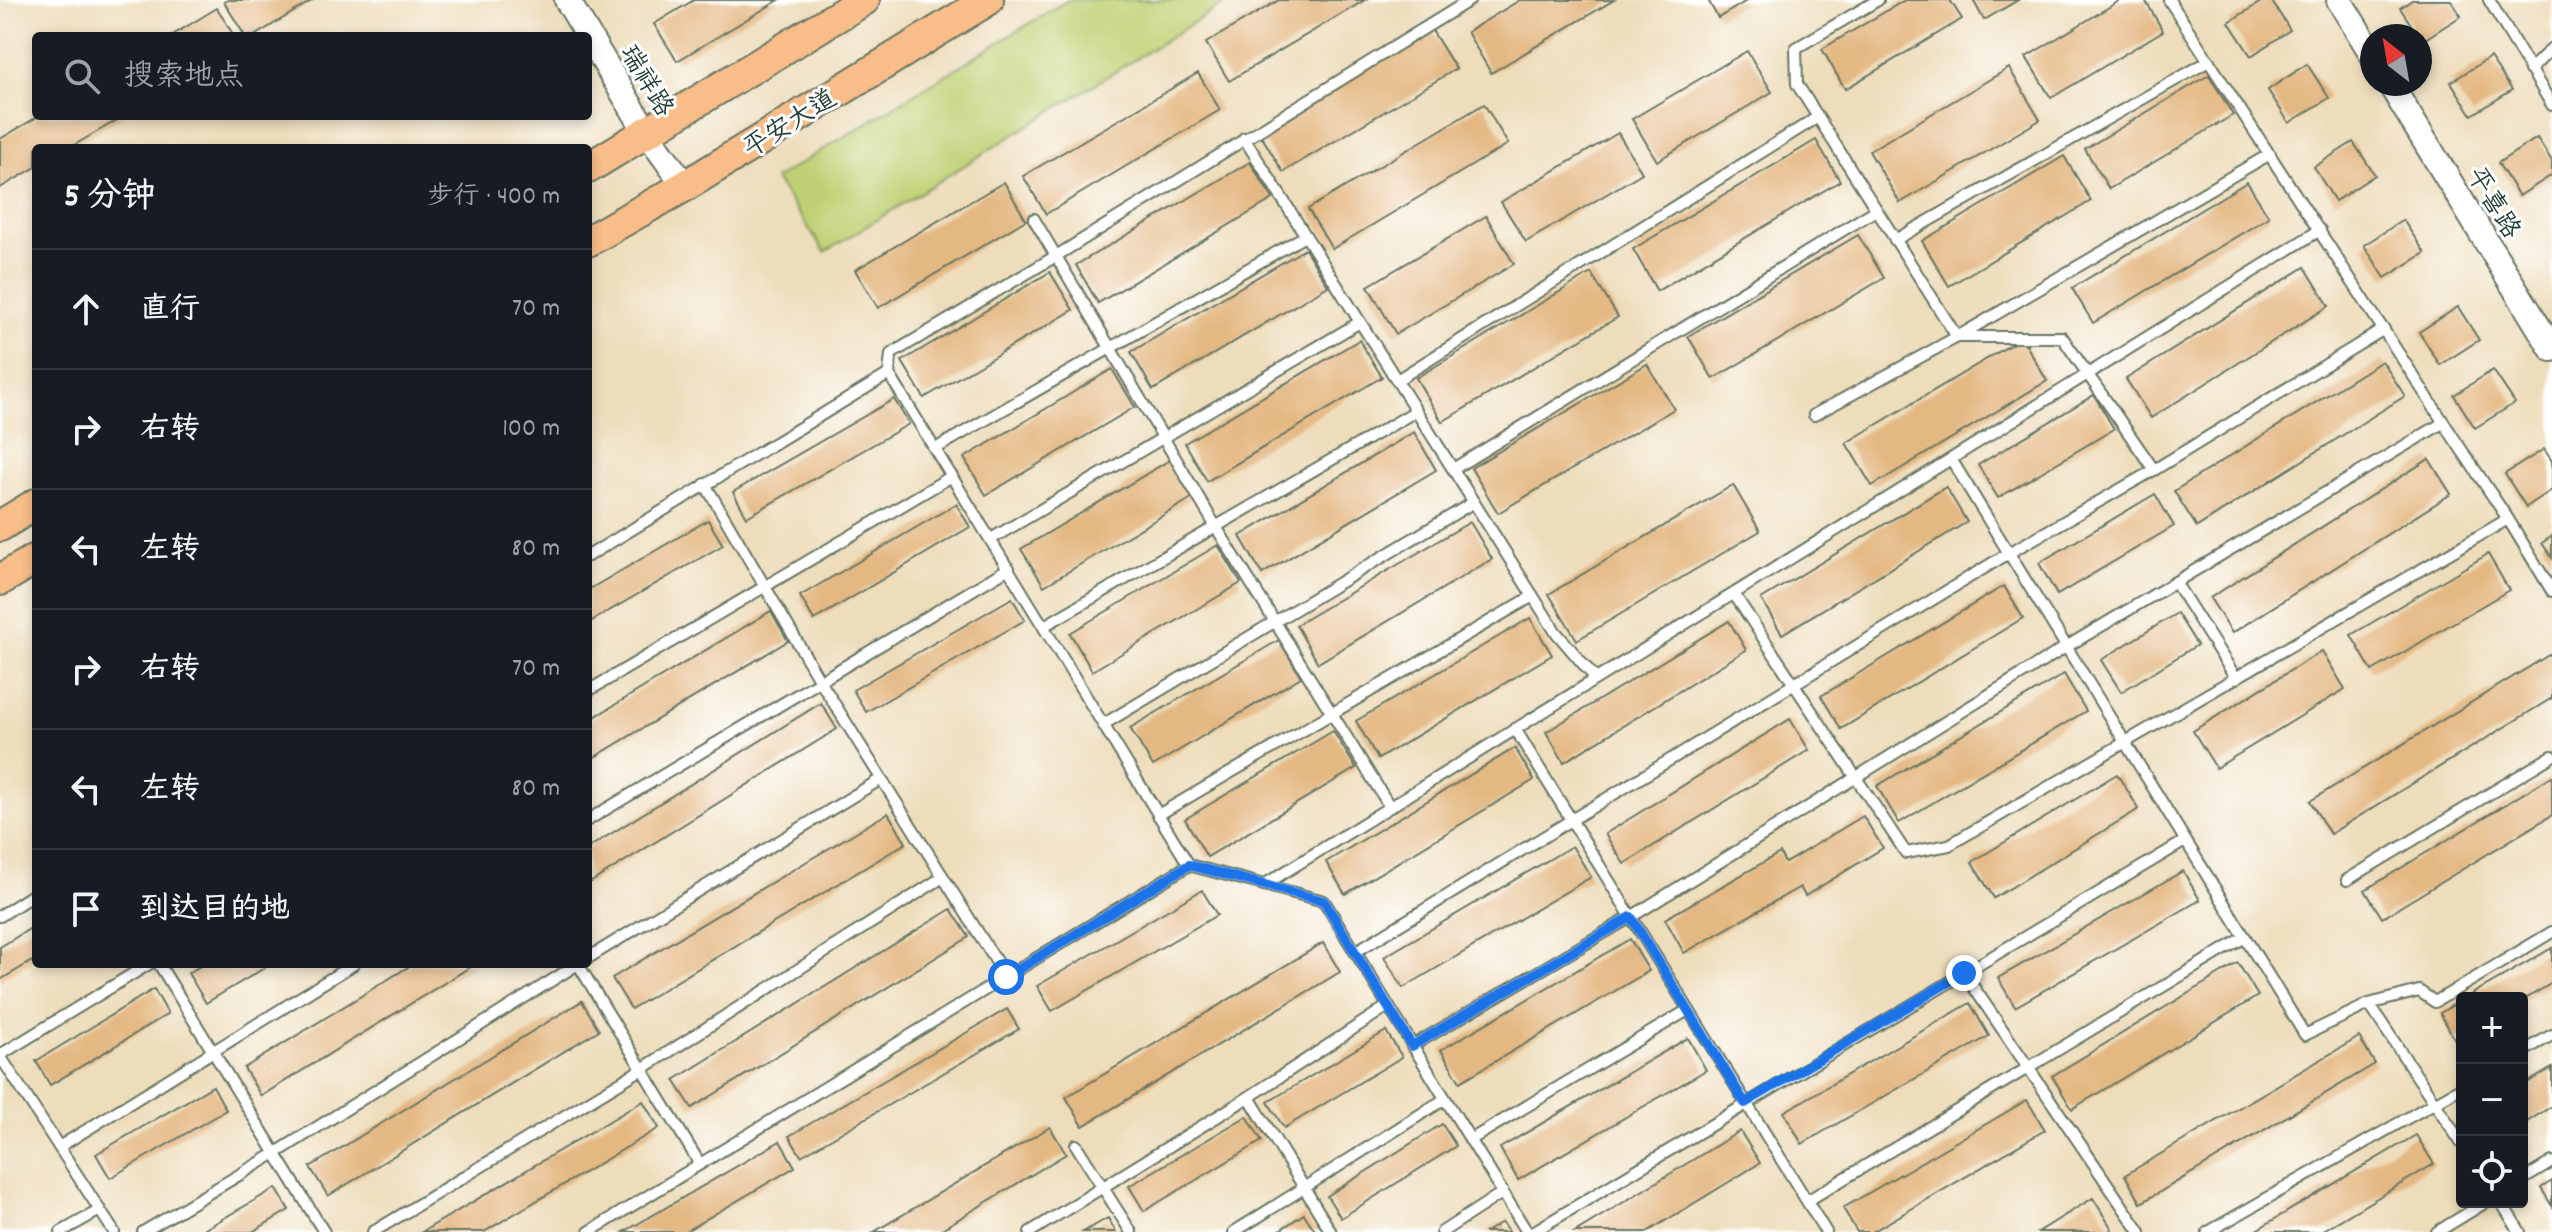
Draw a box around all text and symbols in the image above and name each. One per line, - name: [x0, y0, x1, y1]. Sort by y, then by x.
- north arrow: [2360, 24, 2432, 96]
- search box: [32, 32, 592, 120]
- street label: 瑞祥路: [609, 39, 681, 125]
- icon: search: [60, 54, 104, 98]
- text: 搜索地点: [124, 57, 244, 100]
- street label: 平安大道: [737, 82, 845, 168]
- street label: 平喜路: [2456, 161, 2528, 247]
- text: 5 分钟: [64, 174, 156, 223]
- text: 步行 · 400 m: [427, 179, 560, 216]
- icon: ahead: [64, 287, 108, 331]
- text: 直行: [140, 290, 200, 333]
- text: 70 m: [512, 291, 560, 328]
- icon: right: [64, 407, 108, 451]
- text: 右转: [140, 410, 200, 453]
- text: 100 m: [502, 411, 560, 448]
- icon: left: [64, 527, 108, 571]
- text: 左转: [140, 530, 200, 573]
- text: 80 m: [512, 531, 560, 568]
- icon: right: [64, 647, 108, 691]
- text: 右转: [140, 650, 200, 693]
- text: 70 m: [512, 651, 560, 688]
- icon: left: [64, 767, 108, 811]
- text: 左转: [140, 770, 200, 813]
- text: 80 m: [512, 771, 560, 808]
- icon: arrive: [64, 887, 108, 931]
- text: 到达目的地: [140, 890, 290, 933]
- route end: [1946, 955, 1982, 991]
- route start: [988, 959, 1024, 995]
- map controls: [2456, 992, 2528, 1208]
- button: +: [2456, 992, 2528, 1064]
- button: −: [2456, 1064, 2528, 1136]
- button: locate: [2456, 1136, 2528, 1208]

